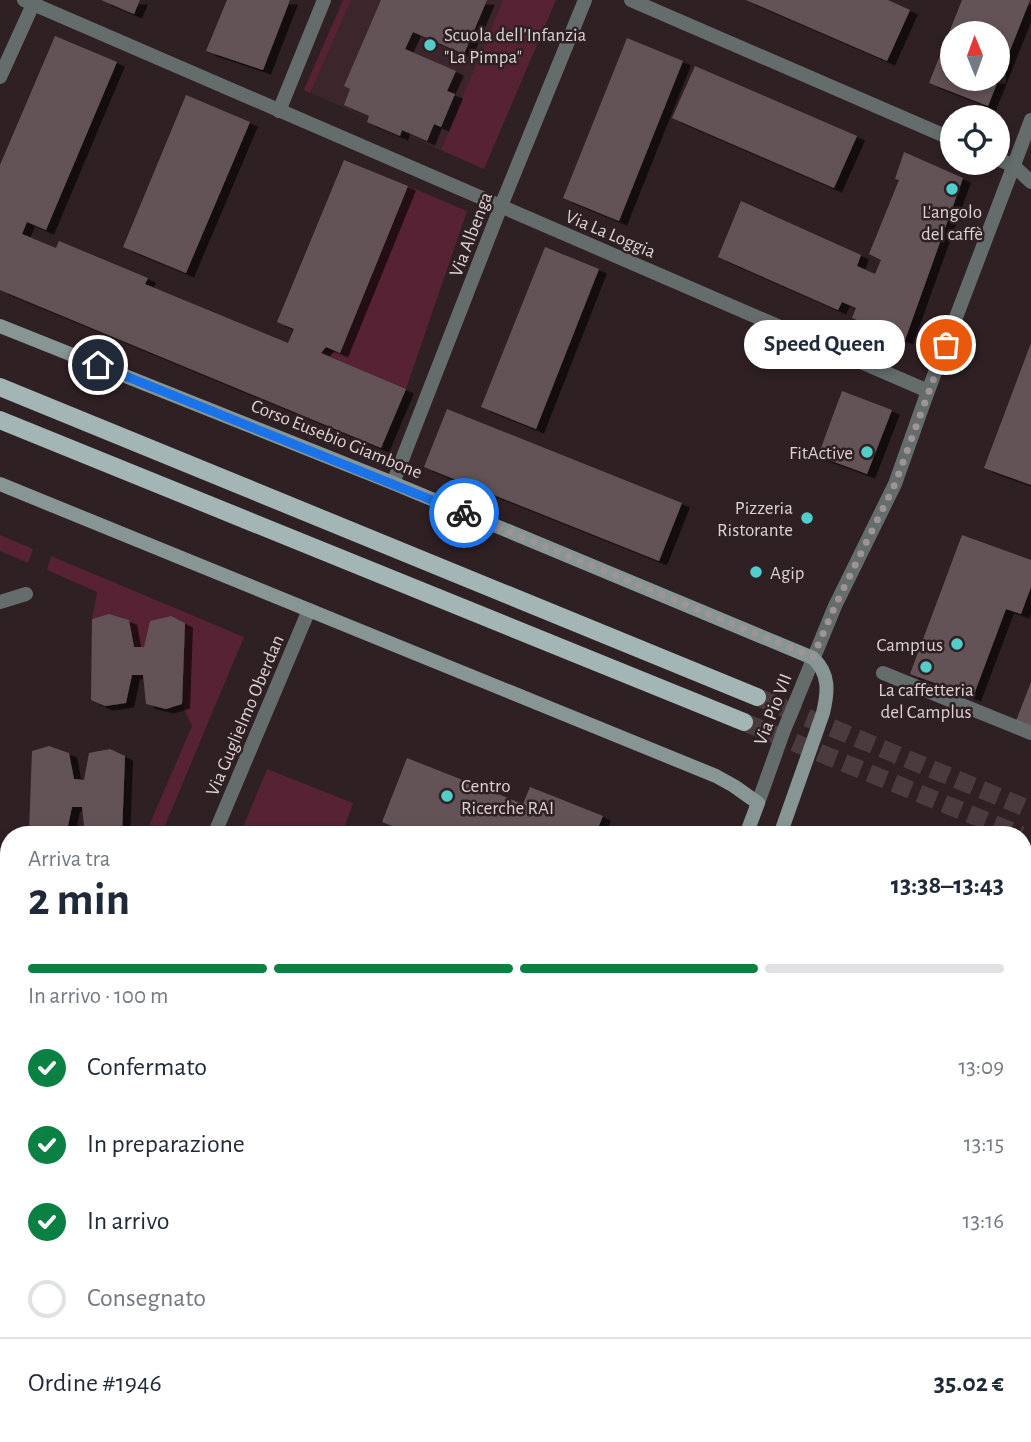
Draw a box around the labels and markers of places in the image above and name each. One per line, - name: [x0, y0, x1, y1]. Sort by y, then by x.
- place label: Scuola dell'Infanzia "La Pimpa": [444, 26, 587, 67]
- marker: Scuola dell'Infanzia "La Pimpa": [422, 37, 438, 53]
- marker: L'angolo del caffè: [944, 181, 960, 197]
- place label: L'angolo del caffè: [921, 203, 983, 244]
- pin: [916, 315, 976, 375]
- callout: Speed Queen: [743, 320, 904, 370]
- pin: [68, 335, 128, 395]
- place label: FitActive: [789, 444, 853, 463]
- marker: FitActive: [859, 444, 875, 460]
- place label: Pizzeria Ristorante: [717, 499, 793, 540]
- marker: Pizzeria Ristorante: [799, 510, 815, 526]
- marker: Agip: [748, 564, 764, 580]
- place label: Agip: [770, 564, 805, 583]
- place label: Camp1us: [876, 636, 943, 655]
- marker: Camp1us: [949, 636, 965, 652]
- marker: La caffetteria del Camplus: [918, 659, 934, 675]
- place label: La caffetteria del Camplus: [878, 681, 974, 722]
- place label: Centro Ricerche RAI: [461, 777, 554, 818]
- marker: Centro Ricerche RAI: [439, 788, 455, 804]

